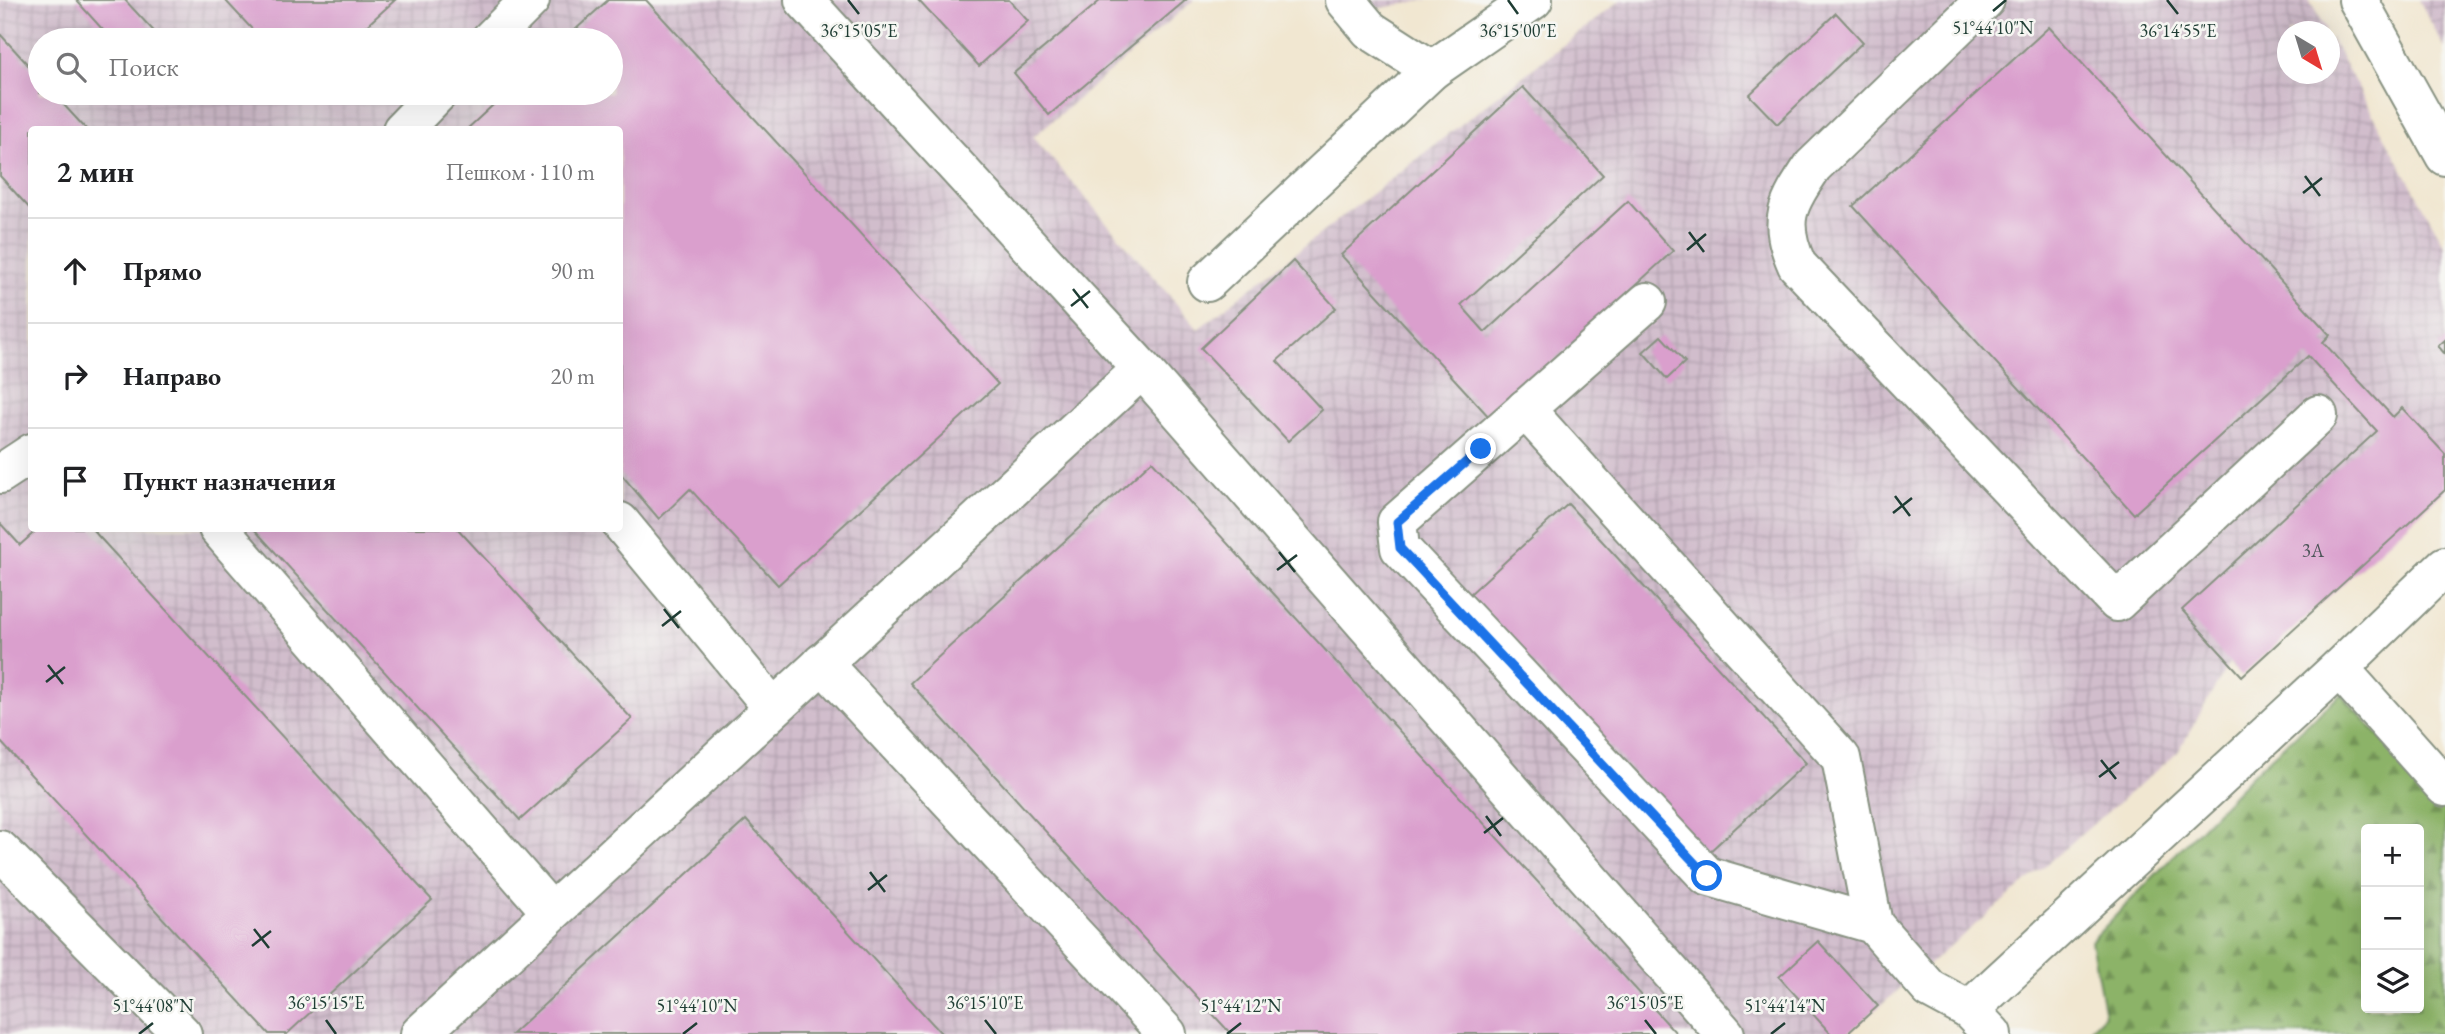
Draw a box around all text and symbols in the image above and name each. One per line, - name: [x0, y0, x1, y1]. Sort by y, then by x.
- text: 51°44'10"N: [1953, 16, 2034, 39]
- text: 36°15'05"E: [821, 19, 897, 42]
- text: 36°15'00"E: [1480, 19, 1556, 42]
- text: 36°14'55"E: [2140, 19, 2216, 42]
- north arrow: [2277, 21, 2340, 84]
- search box: [28, 28, 623, 105]
- icon: search: [52, 48, 90, 86]
- text: Поиск: [108, 50, 179, 84]
- text: 2 мин: [56, 152, 134, 191]
- text: Пешком · 110 m: [446, 157, 595, 187]
- icon: ahead: [56, 252, 94, 290]
- text: Прямо: [123, 254, 202, 288]
- text: 90 m: [550, 256, 595, 286]
- icon: right: [56, 357, 94, 395]
- text: Направо: [123, 359, 221, 393]
- text: 20 m: [550, 361, 595, 391]
- route end: [1465, 433, 1496, 464]
- icon: arrive: [56, 462, 94, 500]
- text: Пункт назначения: [123, 464, 336, 498]
- house number: 3А: [2302, 538, 2325, 563]
- map controls: [2361, 824, 2424, 1013]
- button: +: [2361, 824, 2424, 887]
- route start: [1691, 860, 1722, 891]
- button: −: [2361, 887, 2424, 950]
- button: layers: [2361, 950, 2424, 1013]
- text: 36°15'15"E: [288, 991, 364, 1014]
- text: 36°15'10"E: [947, 991, 1023, 1014]
- text: 36°15'05"E: [1607, 991, 1683, 1014]
- text: 51°44'08"N: [113, 994, 194, 1017]
- text: 51°44'10"N: [657, 994, 738, 1017]
- text: 51°44'12"N: [1201, 994, 1282, 1017]
- text: 51°44'14"N: [1745, 994, 1826, 1017]

